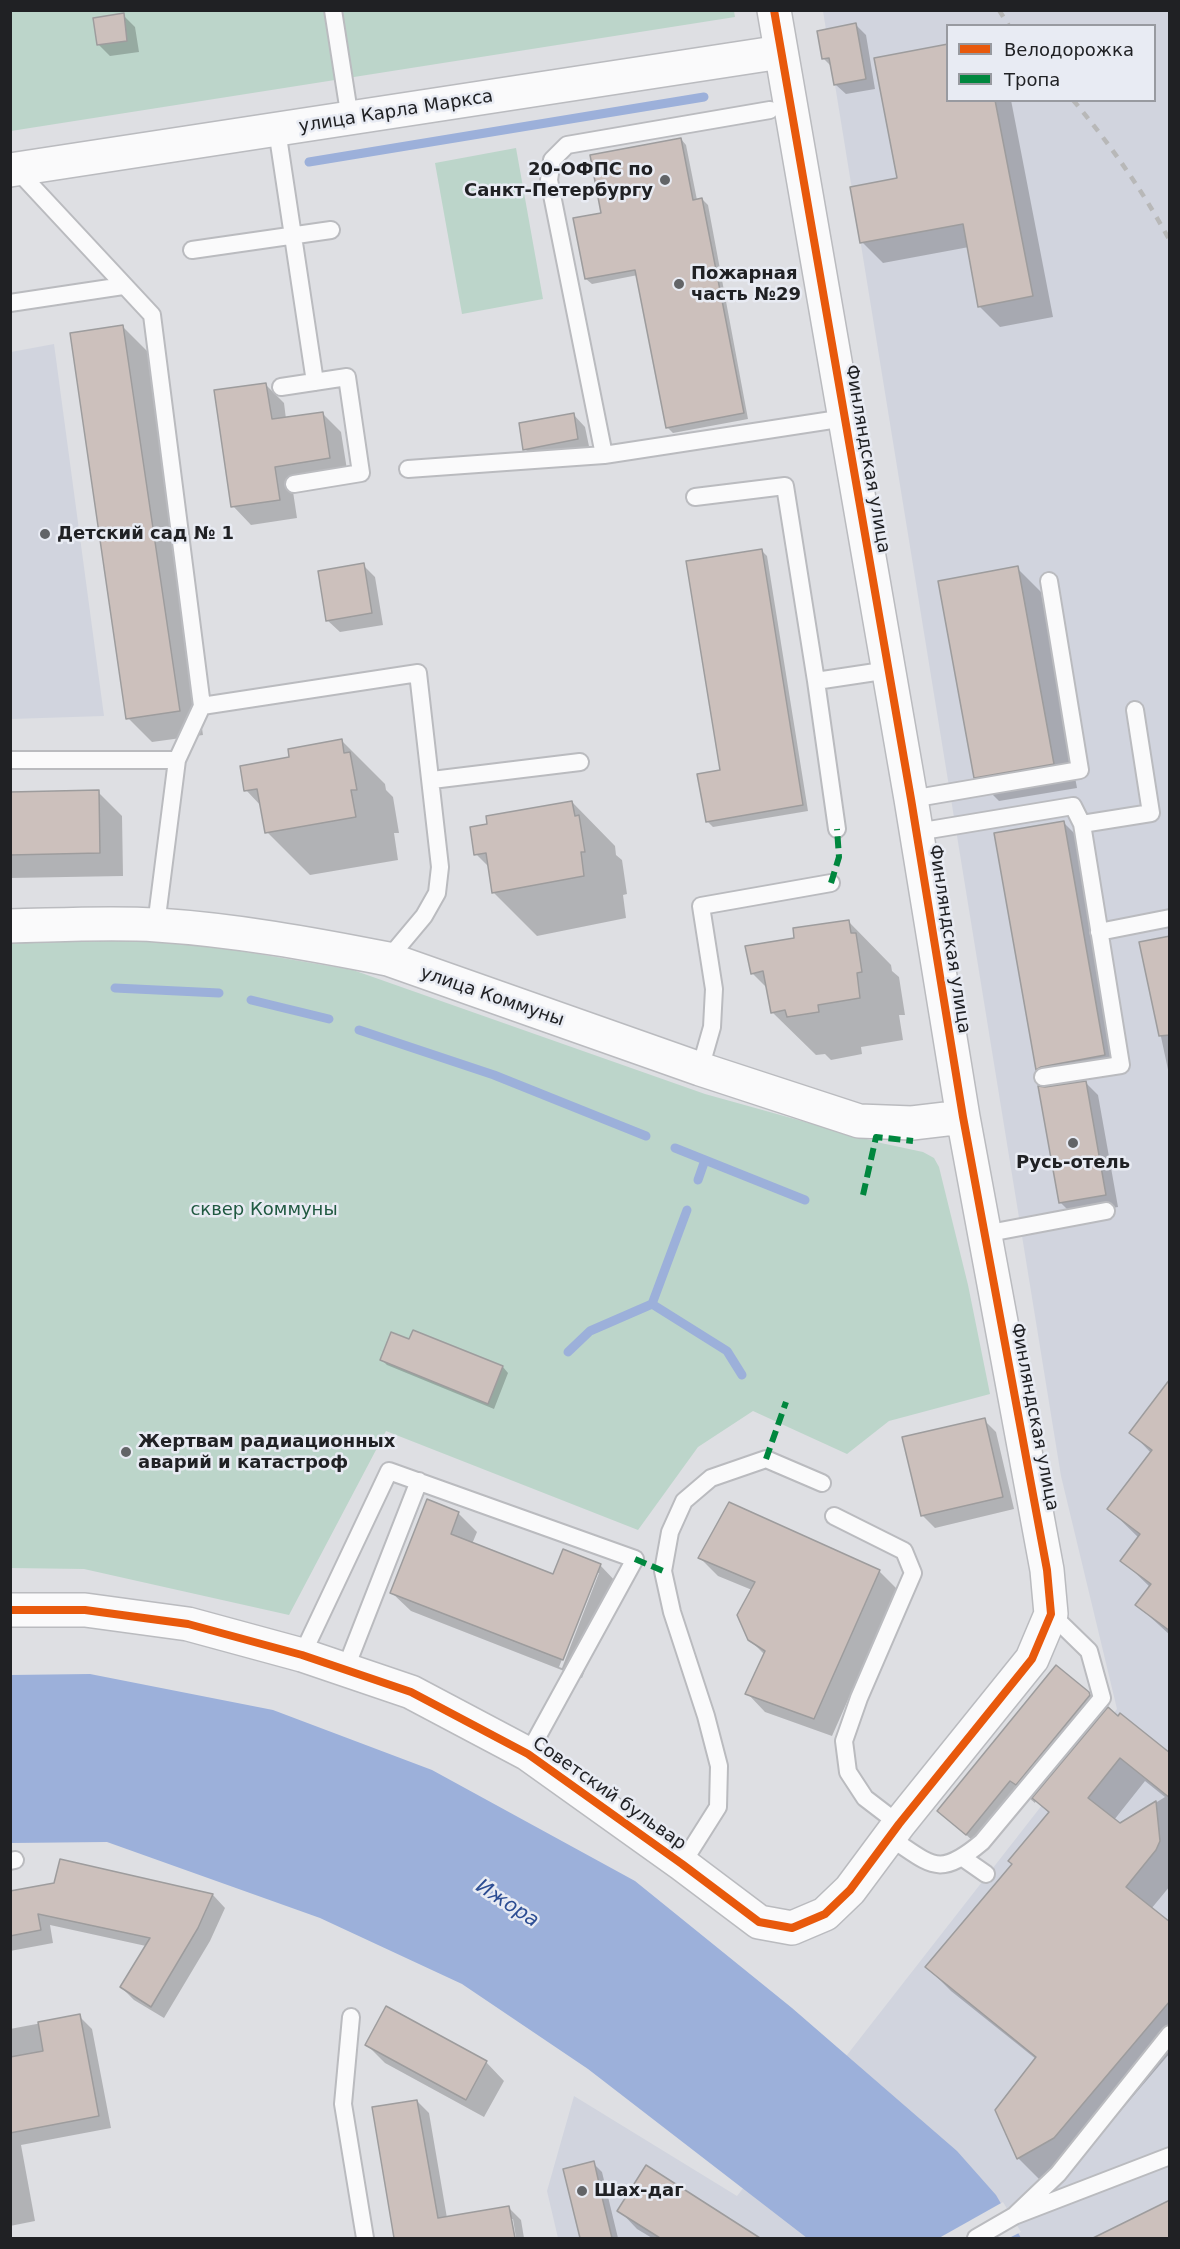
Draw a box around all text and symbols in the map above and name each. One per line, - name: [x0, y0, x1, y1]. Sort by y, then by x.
- legend: [946, 24, 1156, 102]
- text: Велодорожка: [1004, 39, 1134, 60]
- text: Тропа: [1004, 69, 1060, 90]
- street label: улица Карла Маркса: [297, 86, 495, 138]
- place label: 20-ОФПС по Санкт-Петербургу: [464, 159, 653, 201]
- marker: 20-ОФПС по Санкт-Петербургу: [658, 173, 672, 187]
- place label: Пожарная часть №29: [691, 263, 801, 306]
- marker: Пожарная часть №29: [672, 277, 686, 291]
- street label: Финляндская улица: [840, 363, 894, 555]
- place label: Детский сад № 1: [57, 523, 234, 545]
- marker: Детский сад № 1: [38, 527, 52, 541]
- street label: Финляндская улица: [923, 843, 975, 1035]
- street label: улица Коммуны: [417, 962, 567, 1032]
- marker: Русь-отель: [1066, 1136, 1080, 1150]
- place label: Русь-отель: [1016, 1152, 1130, 1174]
- park label: сквер Коммуны: [190, 1199, 338, 1221]
- street label: Финляндская улица: [1005, 1321, 1063, 1513]
- place label: Жертвам радиационных аварий и катастроф: [138, 1431, 395, 1474]
- marker: Жертвам радиационных аварий и катастроф: [119, 1445, 133, 1459]
- street label: Советский бульвар: [528, 1733, 690, 1855]
- water label: Ижора: [471, 1875, 543, 1933]
- place label: Шах-даг: [594, 2180, 684, 2202]
- marker: Шах-даг: [575, 2184, 589, 2198]

